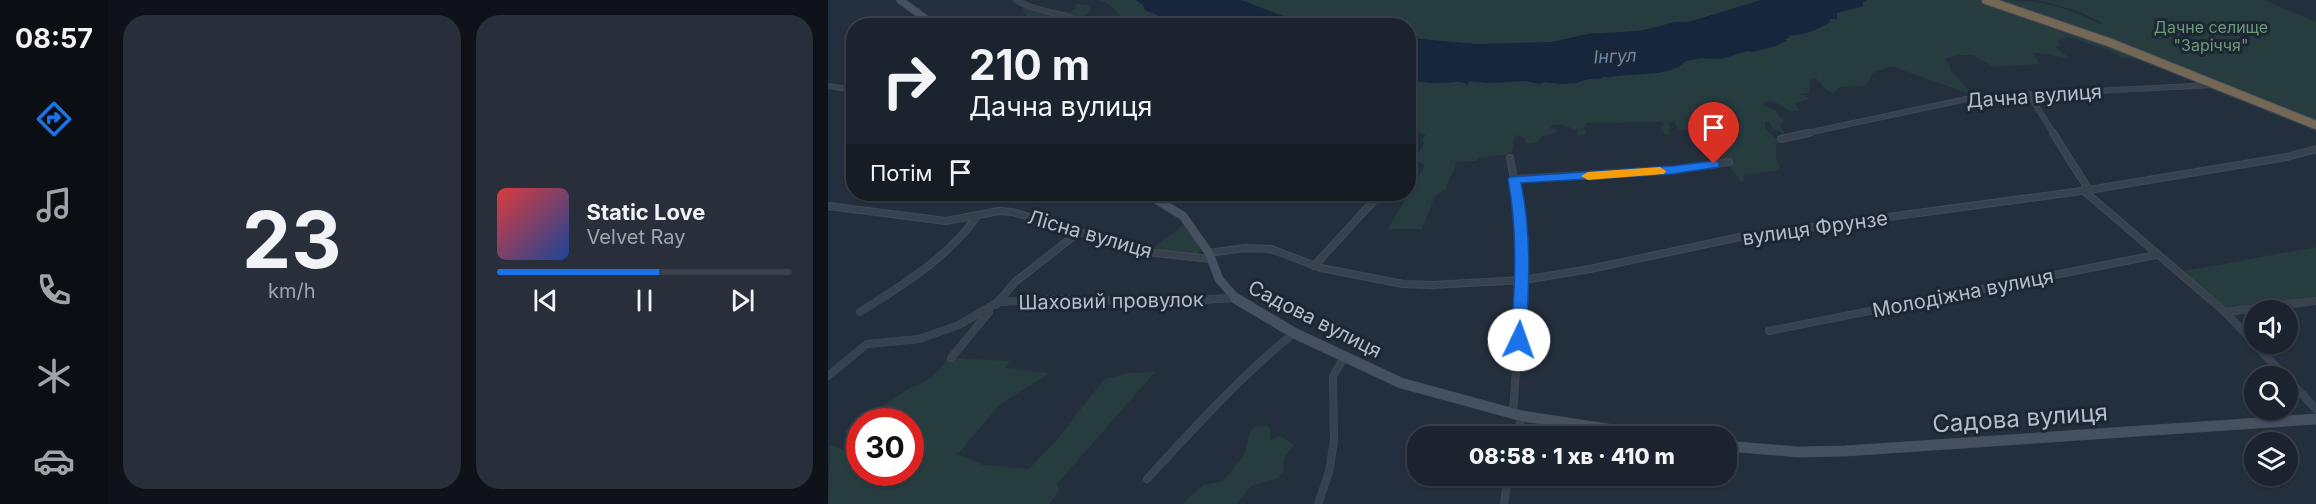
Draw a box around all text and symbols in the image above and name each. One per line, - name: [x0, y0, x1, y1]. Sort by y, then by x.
- park label: Дачне селище "Заріччя": [2154, 17, 2268, 55]
- text: 08:57: [15, 22, 93, 55]
- text: 210 m: [969, 39, 1090, 90]
- icon: right: [870, 42, 948, 120]
- water label: Інгул: [1593, 44, 1637, 68]
- street label: Дачна вулиця: [1965, 79, 2103, 113]
- text: Дачна вулиця: [969, 90, 1152, 123]
- icon: directions: [33, 98, 75, 140]
- pin: [1688, 102, 1739, 164]
- icon: arrive: [1697, 111, 1730, 144]
- icon: arrive: [944, 156, 977, 189]
- text: Потім: [870, 160, 932, 186]
- icon: music: [33, 184, 75, 226]
- text: 23: [242, 192, 341, 287]
- text: Static Love: [587, 199, 705, 225]
- street label: Лісна вулиця: [1025, 205, 1155, 263]
- street label: вулиця Фрунзе: [1741, 206, 1889, 250]
- text: Velvet Ray: [587, 225, 686, 249]
- street label: Молодіжна вулиця: [1870, 264, 2056, 322]
- icon: phone: [33, 269, 75, 311]
- street label: Садова вулиця: [1244, 275, 1386, 363]
- text: km/h: [268, 279, 316, 303]
- icon: previous: [529, 284, 562, 317]
- icon: pause: [628, 284, 661, 317]
- icon: next: [726, 284, 759, 317]
- street label: Шаховий провулок: [1018, 287, 1204, 315]
- map controls: [2244, 300, 2298, 486]
- button: sound: [2244, 300, 2298, 354]
- position arrow: [1487, 308, 1551, 372]
- icon: climate: [33, 355, 75, 397]
- button: search: [2244, 366, 2298, 420]
- street label: Садова вулиця: [1931, 397, 2109, 439]
- speed limit sign: 30: [846, 408, 924, 486]
- button: layers: [2244, 432, 2298, 486]
- icon: car: [33, 440, 75, 482]
- text: 08:58 · 1 хв · 410 m: [1469, 443, 1675, 469]

